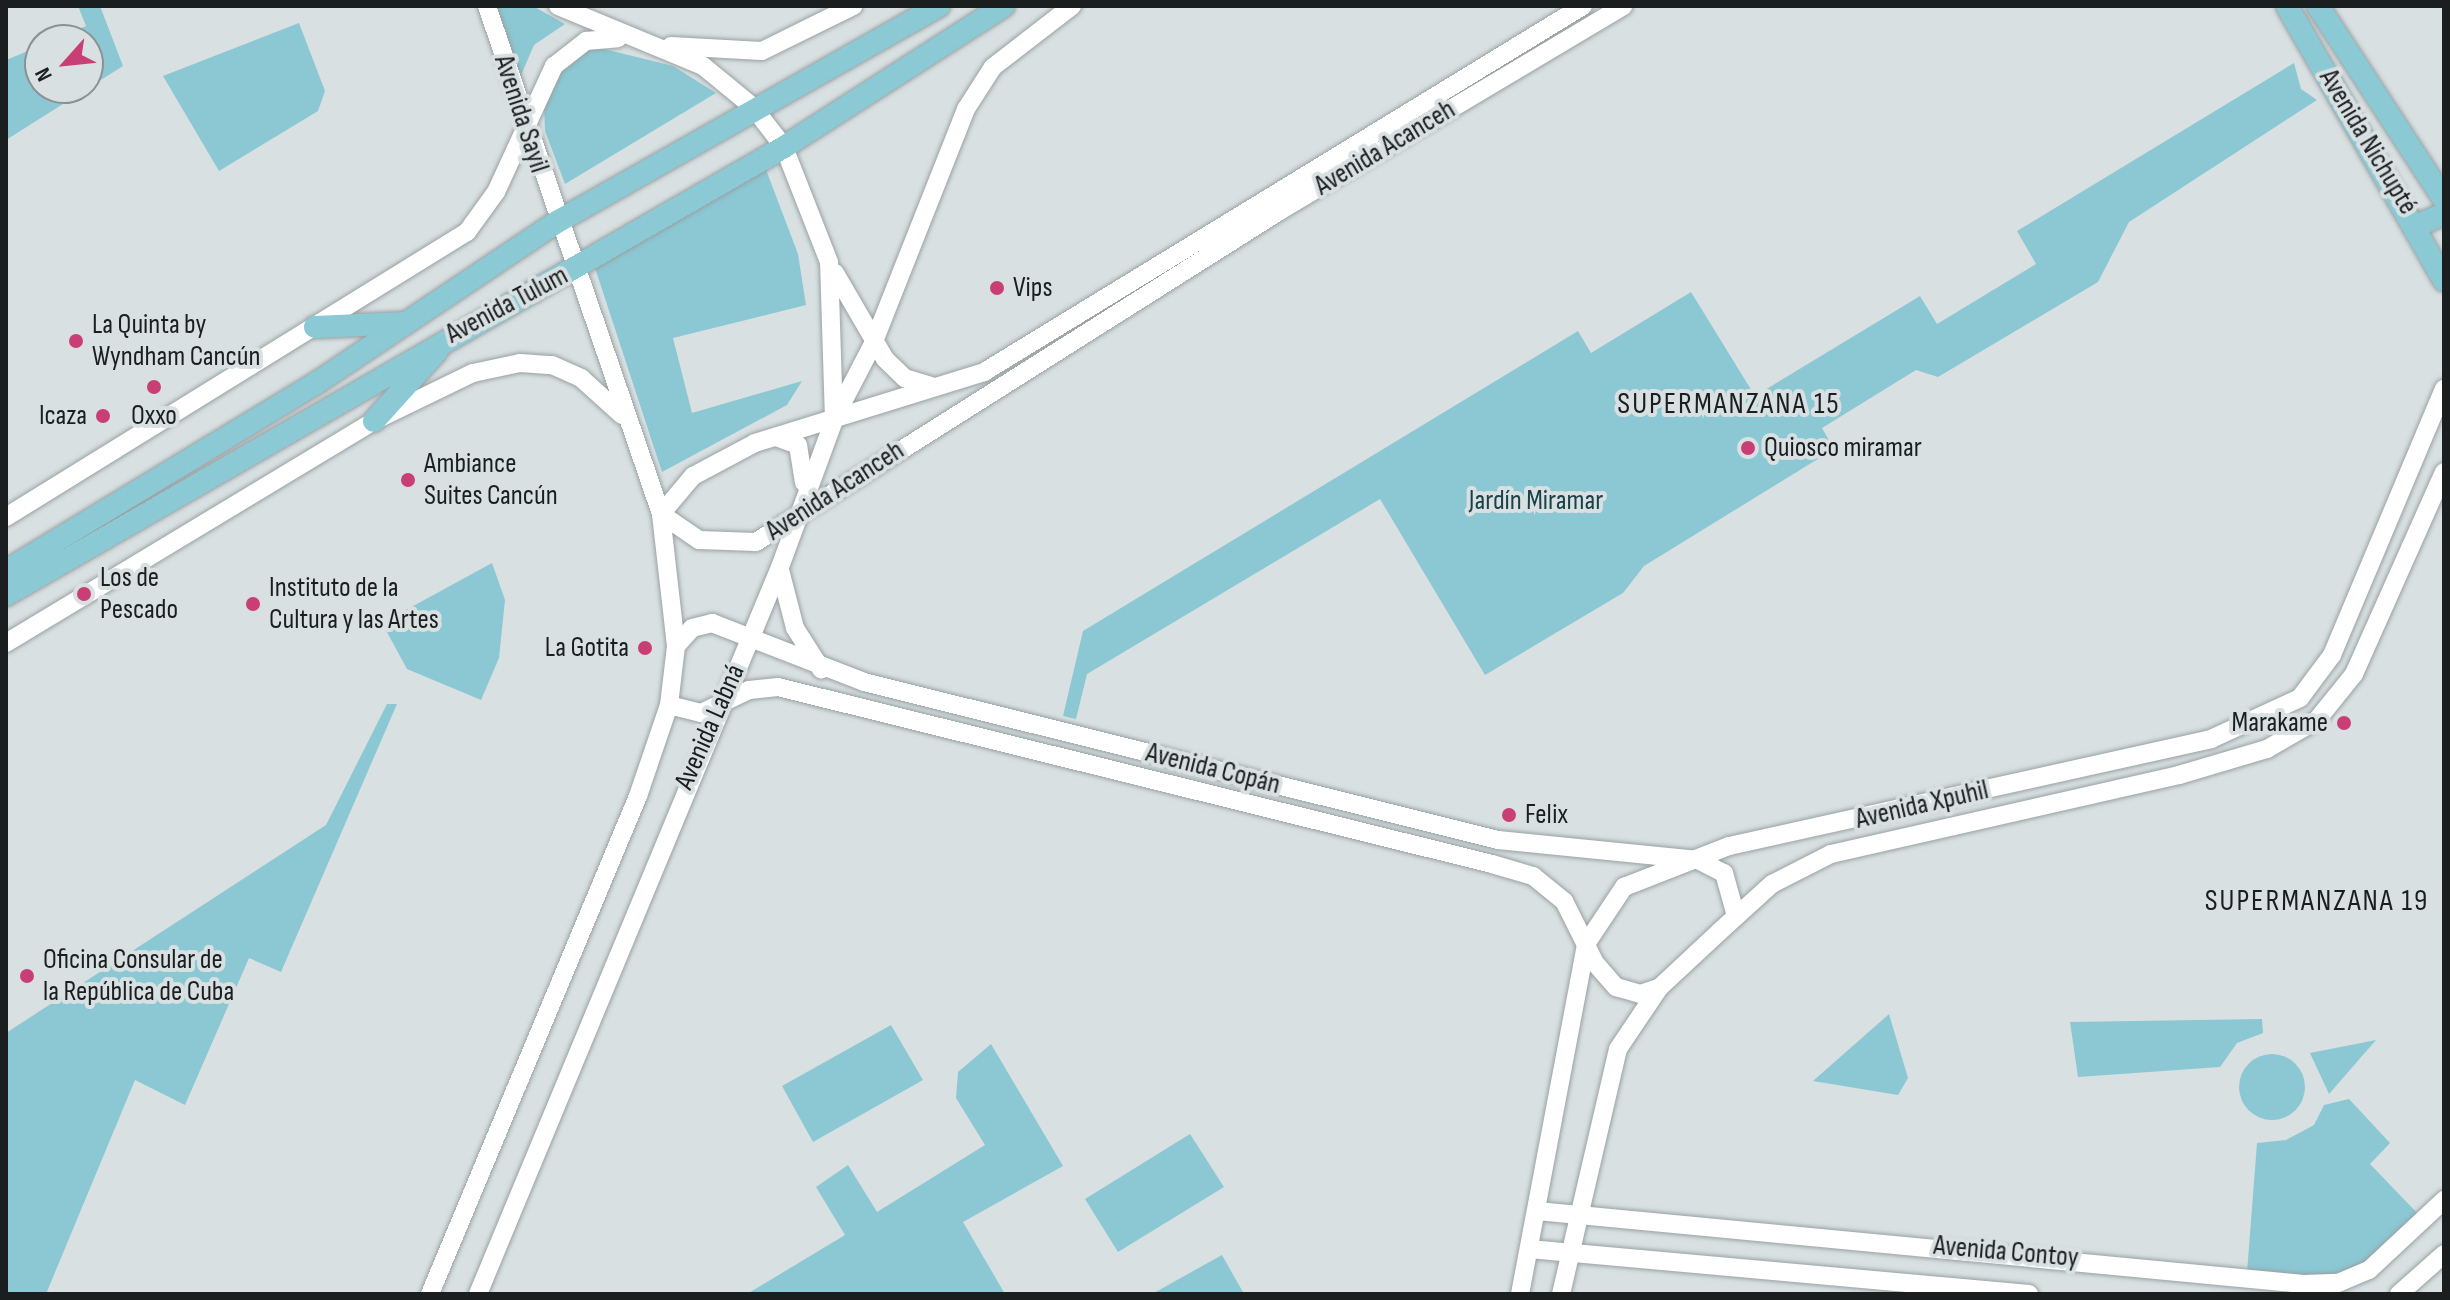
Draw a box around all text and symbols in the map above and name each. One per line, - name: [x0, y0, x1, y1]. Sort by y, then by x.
- north arrow: [24, 24, 104, 104]
- street label: Avenida Sayil: [486, 51, 556, 177]
- text: N: [29, 63, 59, 86]
- street label: Avenida Nichupté: [2312, 63, 2424, 221]
- street label: Avenida Acanceh: [1309, 93, 1461, 203]
- street label: Avenida Tulum: [440, 259, 574, 351]
- place label: Vips: [1013, 271, 1052, 305]
- marker: Vips: [988, 279, 1006, 297]
- place label: La Quinta by Wyndham Cancún: [92, 308, 260, 374]
- marker: La Quinta by Wyndham Cancún: [67, 332, 85, 350]
- marker: Oxxo: [145, 378, 163, 396]
- district label: SUPERMANZANA 15: [1617, 386, 1841, 422]
- place label: Icaza: [39, 399, 87, 433]
- place label: Oxxo: [131, 399, 177, 433]
- marker: Icaza: [94, 407, 112, 425]
- place label: Quiosco miramar: [1764, 431, 1922, 465]
- street label: Avenida Acanceh: [760, 434, 910, 548]
- marker: Quiosco miramar: [1739, 439, 1757, 457]
- place label: Ambiance Suites Cancún: [424, 447, 558, 513]
- marker: Ambiance Suites Cancún: [399, 471, 417, 489]
- park label: Jardín Miramar: [1469, 484, 1603, 518]
- place label: Los de Pescado: [100, 561, 178, 627]
- place label: Instituto de la Cultura y las Artes: [269, 571, 439, 637]
- marker: Los de Pescado: [75, 585, 93, 603]
- marker: Instituto de la Cultura y las Artes: [244, 595, 262, 613]
- place label: La Gotita: [545, 631, 629, 665]
- marker: La Gotita: [636, 639, 654, 657]
- street label: Avenida Labná: [668, 659, 752, 795]
- place label: Marakame: [2232, 706, 2328, 740]
- marker: Marakame: [2335, 714, 2353, 732]
- street label: Avenida Copán: [1143, 736, 1283, 802]
- street label: Avenida Xpuhil: [1852, 773, 1992, 837]
- place label: Felix: [1525, 798, 1568, 832]
- marker: Felix: [1500, 806, 1518, 824]
- district label: SUPERMANZANA 19: [2205, 883, 2429, 919]
- place label: Oficina Consular de la República de Cuba: [43, 943, 234, 1009]
- marker: Oficina Consular de la República de Cuba: [18, 967, 36, 985]
- street label: Avenida Contoy: [1932, 1229, 2080, 1275]

